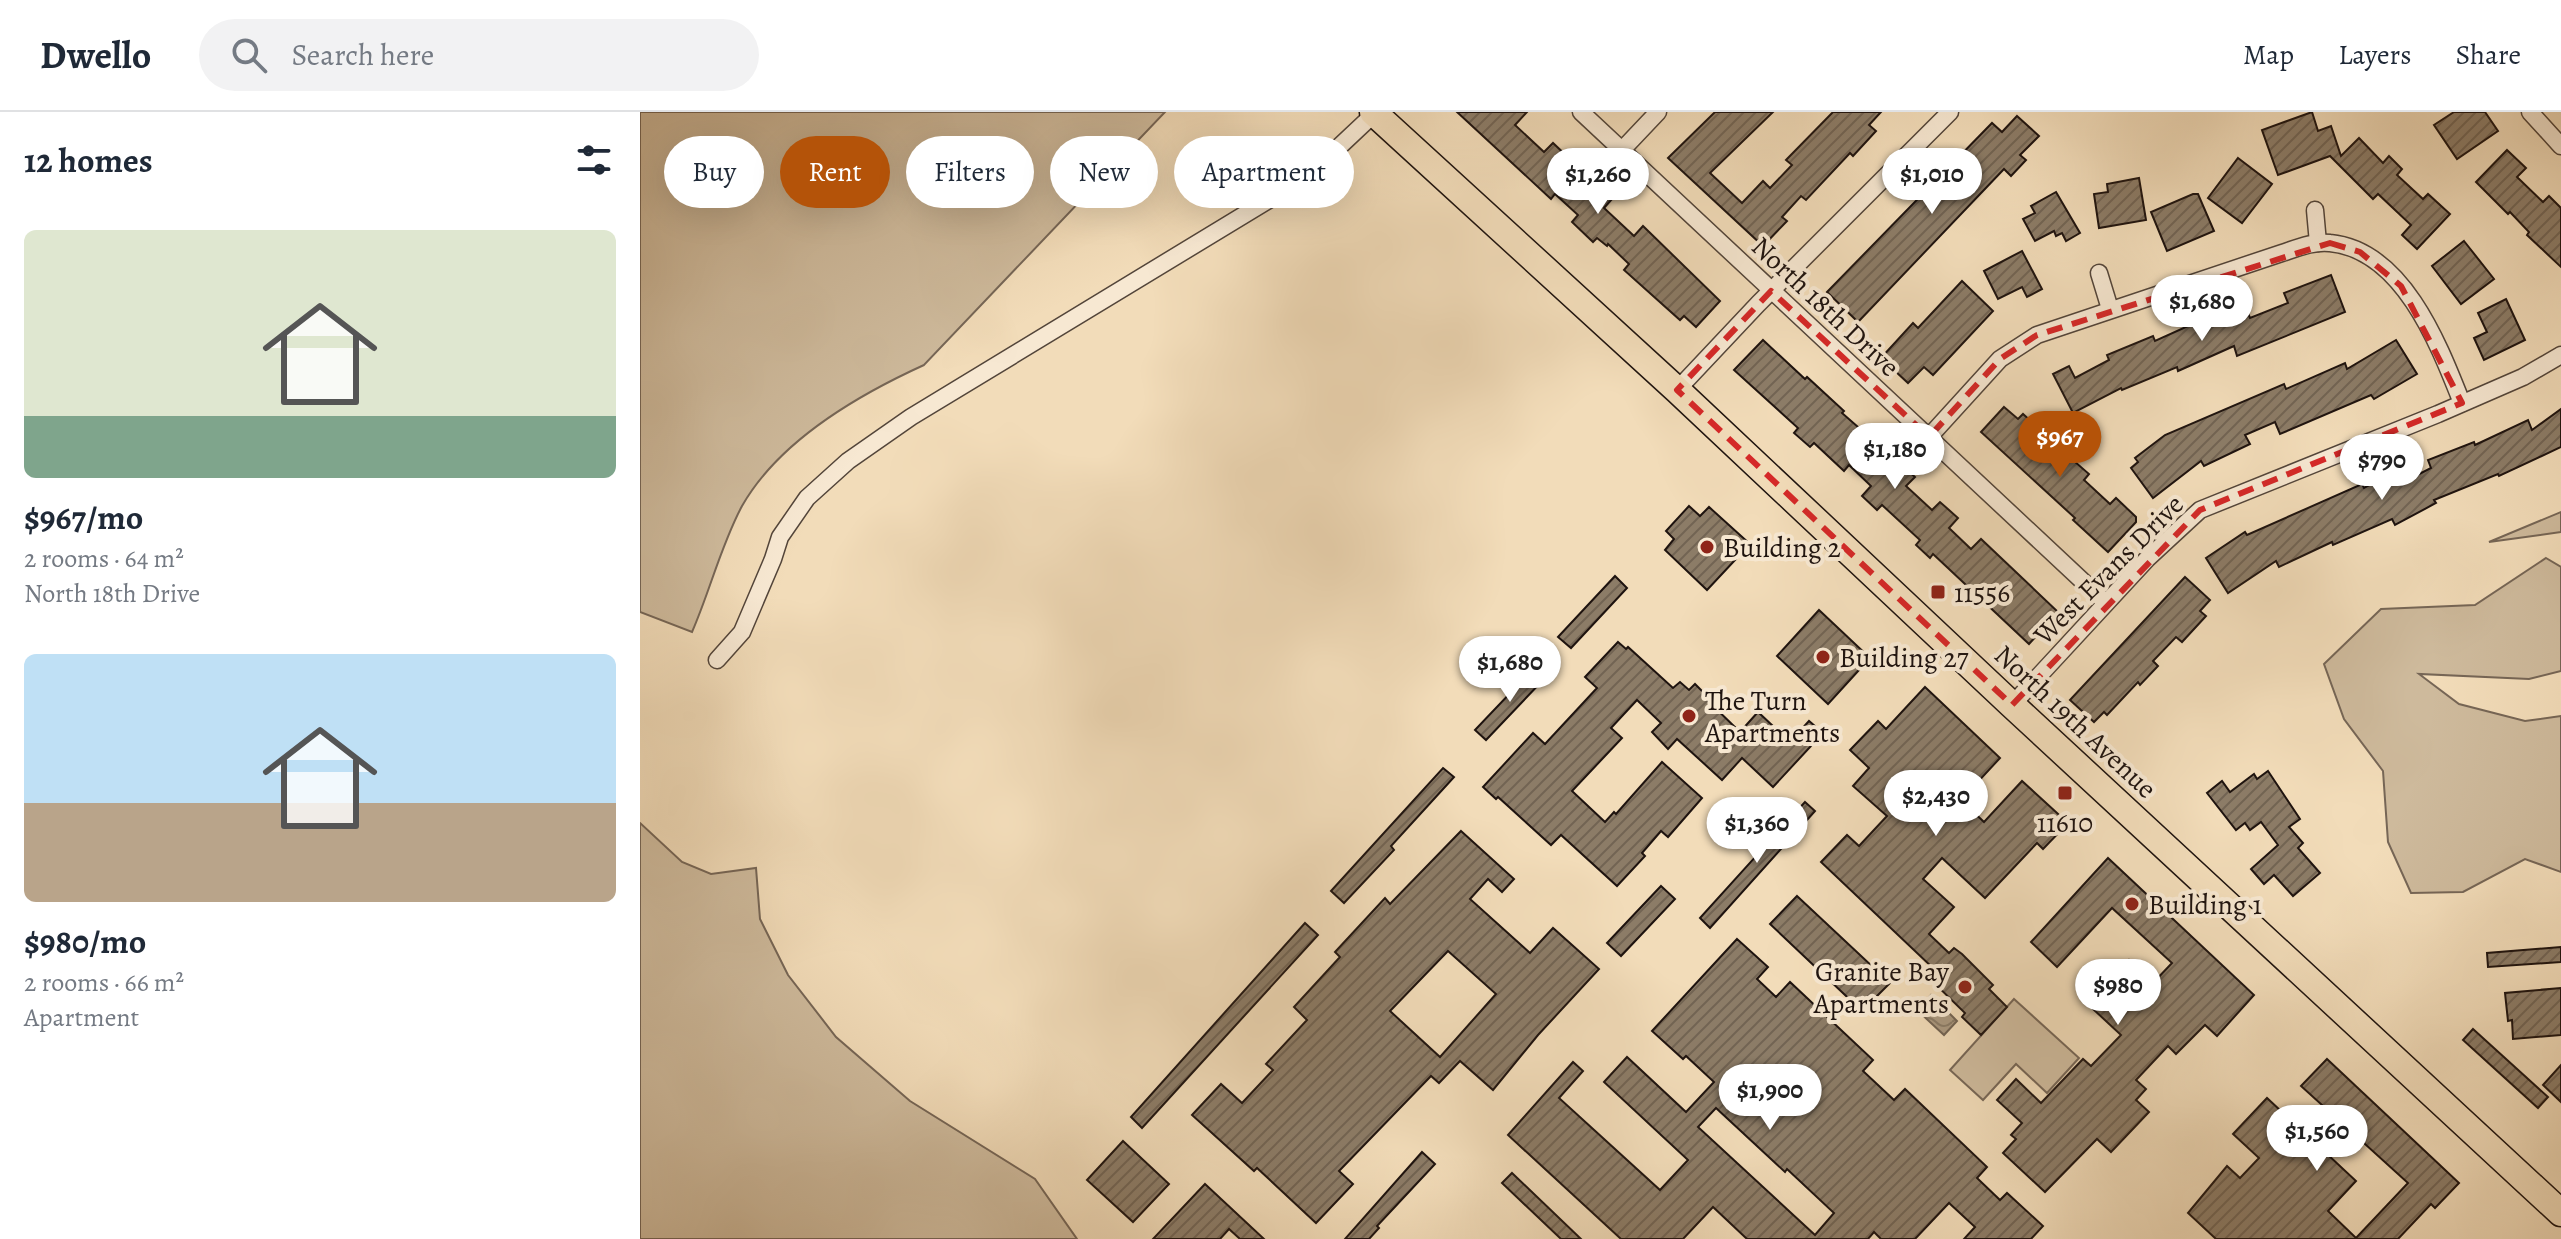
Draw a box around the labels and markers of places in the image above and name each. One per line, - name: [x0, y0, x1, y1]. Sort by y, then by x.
- pin: $1,260: [1533, 148, 1663, 216]
- pin: $1,010: [1867, 148, 1997, 216]
- pin: $1,680: [2137, 275, 2267, 343]
- pin: $967: [2013, 411, 2107, 479]
- pin: $1,180: [1830, 423, 1960, 491]
- pin: $790: [2335, 434, 2429, 502]
- place label: Building 2: [1723, 529, 1841, 567]
- marker: Building 2: [1698, 538, 1716, 556]
- place label: 11556: [1954, 574, 2010, 612]
- marker: 11556: [1929, 583, 1947, 601]
- pin: $1,680: [1445, 636, 1575, 704]
- place label: Building 27: [1839, 639, 1969, 677]
- marker: Building 27: [1814, 648, 1832, 666]
- place label: The Turn Apartments: [1704, 682, 1840, 752]
- marker: The Turn Apartments: [1680, 707, 1698, 725]
- pin: $2,430: [1871, 770, 2001, 838]
- marker: 11610: [2056, 784, 2074, 802]
- pin: $1,360: [1692, 797, 1822, 865]
- place label: 11610: [2037, 804, 2093, 842]
- place label: Building 1: [2148, 886, 2262, 924]
- marker: Building 1: [2123, 895, 2141, 913]
- place label: Granite Bay Apartments: [1813, 953, 1950, 1023]
- pin: $980: [2071, 959, 2165, 1027]
- marker: Granite Bay Apartments: [1956, 978, 1974, 996]
- pin: $1,900: [1705, 1064, 1835, 1132]
- pin: $1,560: [2252, 1105, 2382, 1173]

